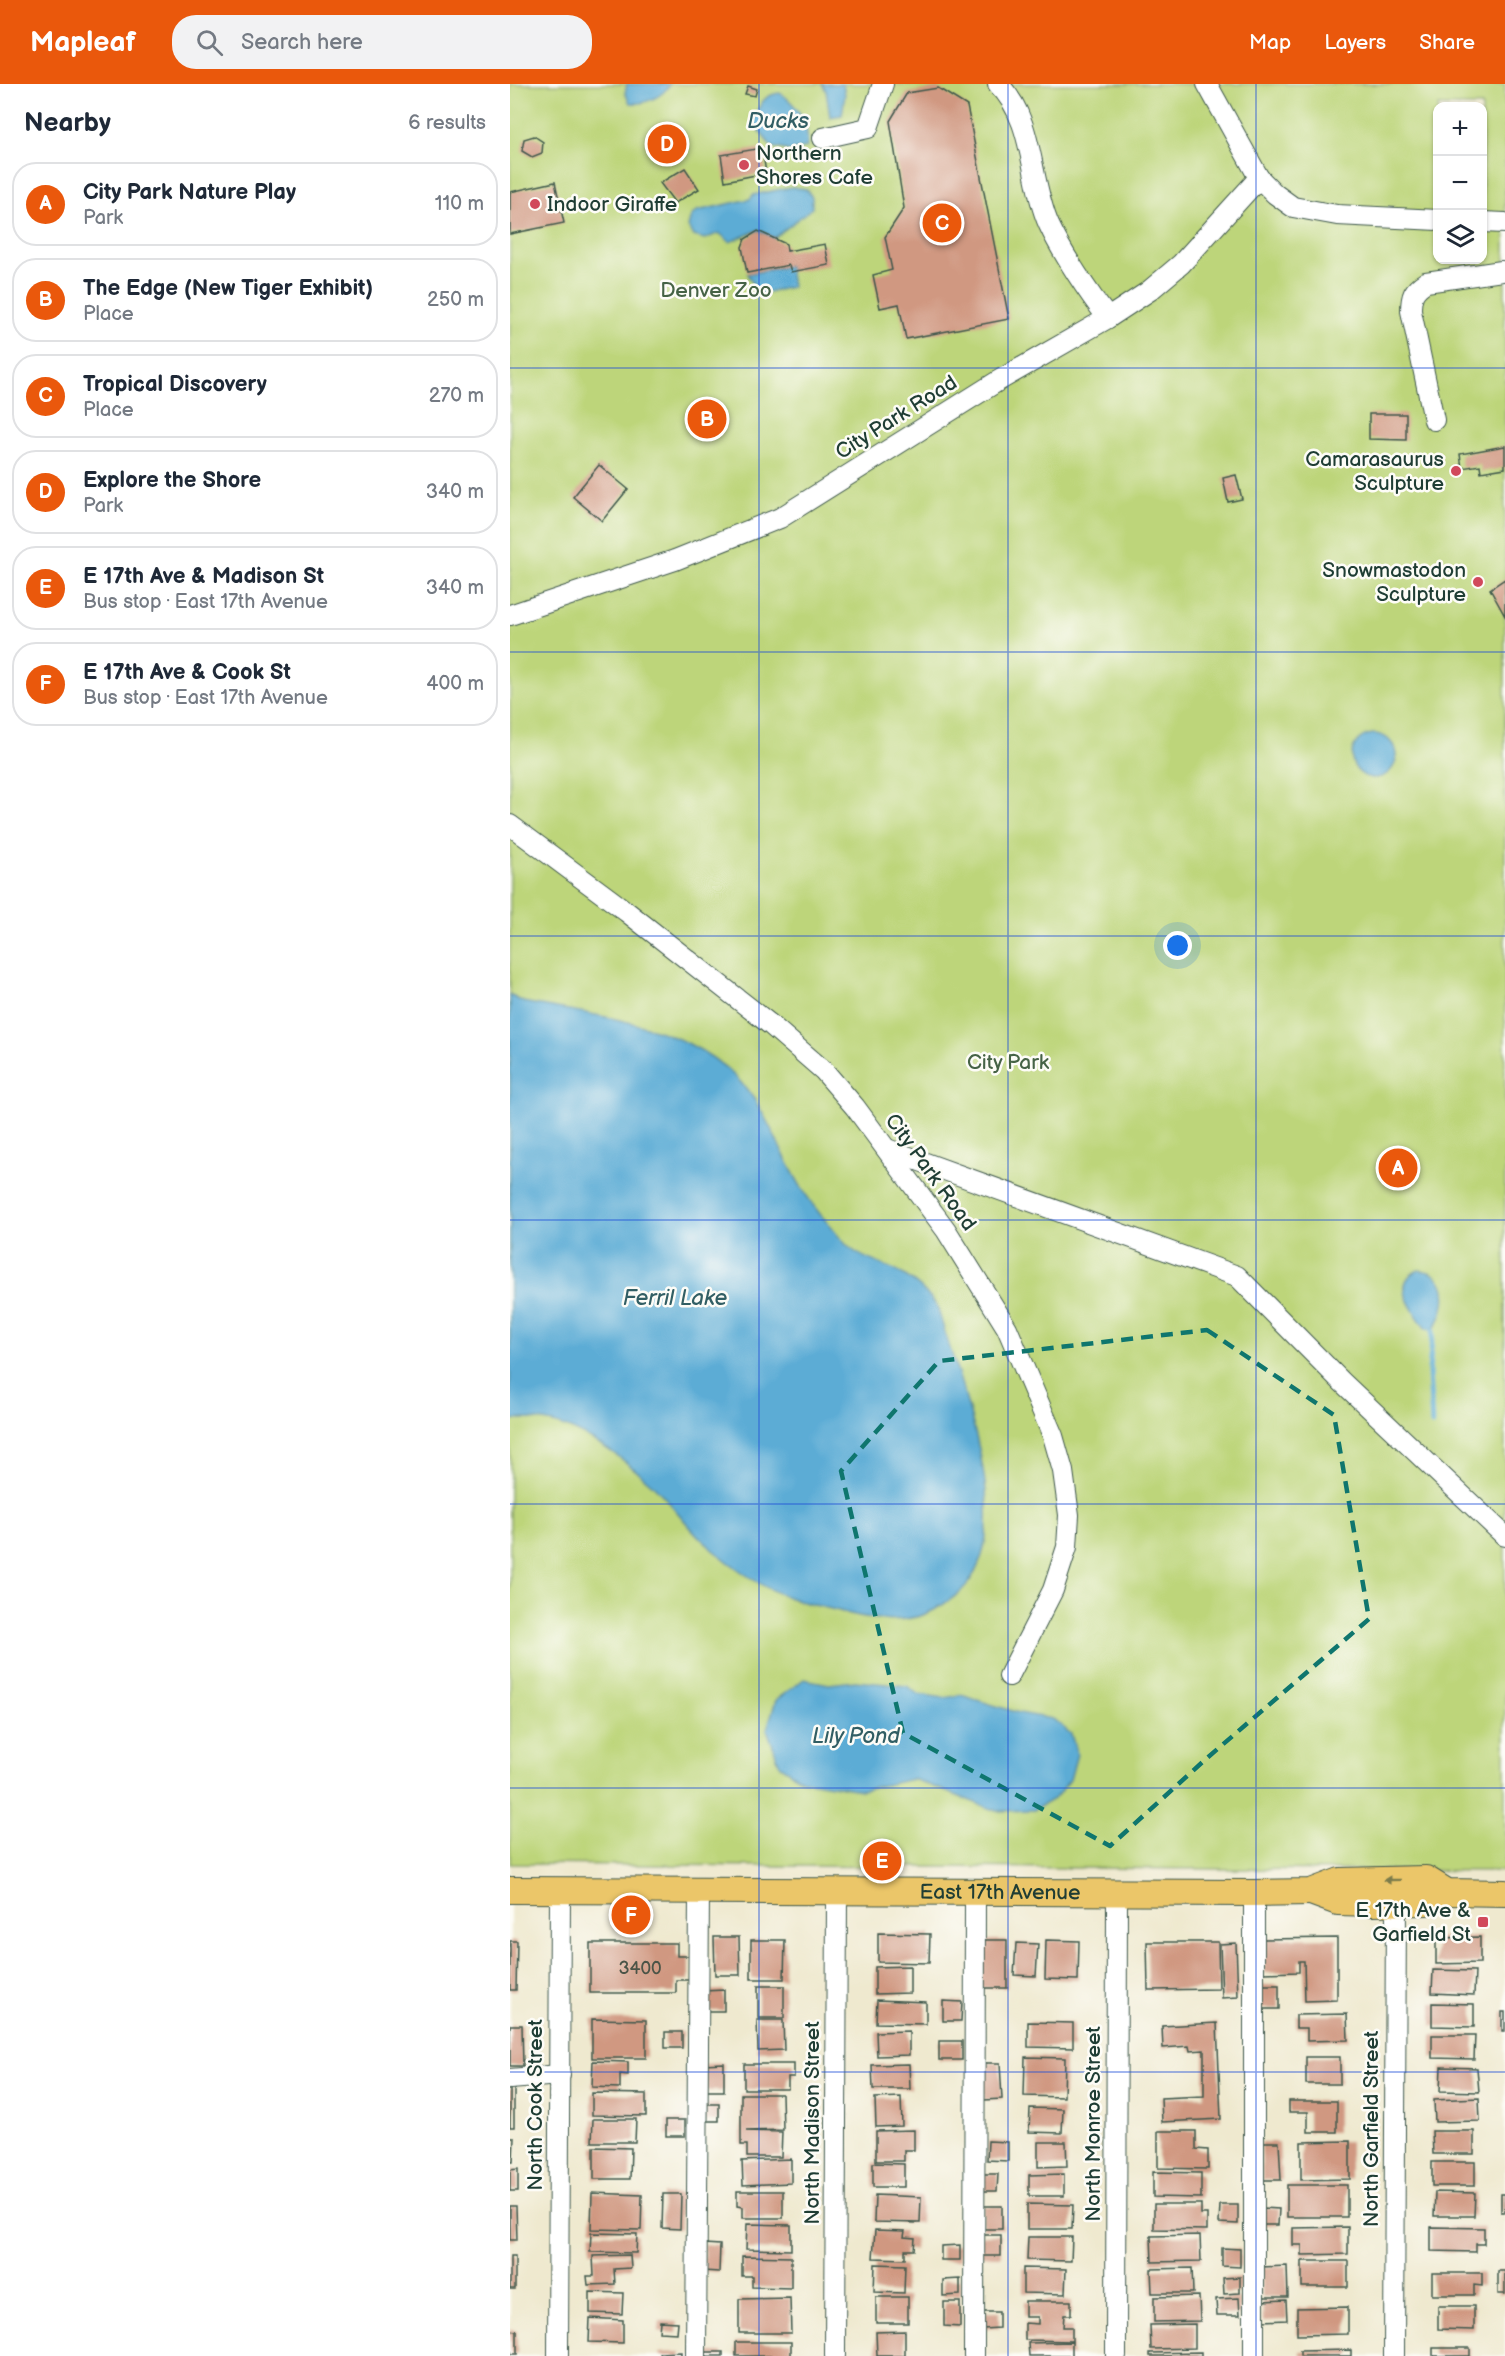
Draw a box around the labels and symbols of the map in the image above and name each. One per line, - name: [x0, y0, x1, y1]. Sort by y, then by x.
- water label: Ducks: [747, 108, 809, 135]
- pin: D: [648, 122, 686, 166]
- place label: Northern Shores Cafe: [756, 141, 873, 190]
- marker: Northern Shores Cafe: [737, 158, 751, 172]
- place label: Indoor Giraffe: [547, 192, 677, 217]
- marker: Indoor Giraffe: [528, 197, 542, 211]
- pin: C: [922, 200, 962, 246]
- park label: Denver Zoo: [660, 278, 772, 303]
- street label: City Park Road: [831, 370, 962, 465]
- pin: B: [688, 396, 726, 442]
- place label: Camarasaurus Sculpture: [1305, 447, 1444, 496]
- marker: Camarasaurus Sculpture: [1449, 464, 1463, 478]
- place label: Snowmastodon Sculpture: [1322, 558, 1466, 607]
- marker: Snowmastodon Sculpture: [1471, 575, 1485, 589]
- your location: [1163, 931, 1192, 960]
- park label: City Park: [967, 1050, 1050, 1075]
- street label: City Park Road: [880, 1109, 981, 1236]
- pin: A: [1378, 1146, 1418, 1190]
- water label: Ferril Lake: [623, 1285, 727, 1312]
- water label: Lily Pond: [812, 1723, 900, 1750]
- pin: E: [862, 1838, 902, 1884]
- one-way arrow: [1383, 1875, 1402, 1885]
- street label: East 17th Avenue: [919, 1880, 1081, 1905]
- pin: F: [612, 1892, 650, 1938]
- place label: E 17th Ave & Garfield St: [1355, 1898, 1472, 1947]
- marker: E 17th Ave & Garfield St: [1476, 1915, 1490, 1929]
- house number: 3400: [618, 1958, 662, 1979]
- street label: North Cook Street: [523, 2019, 548, 2191]
- street label: North Madison Street: [800, 2021, 825, 2225]
- street label: North Monroe Street: [1081, 2026, 1106, 2222]
- street label: North Garfield Street: [1359, 2030, 1384, 2227]

